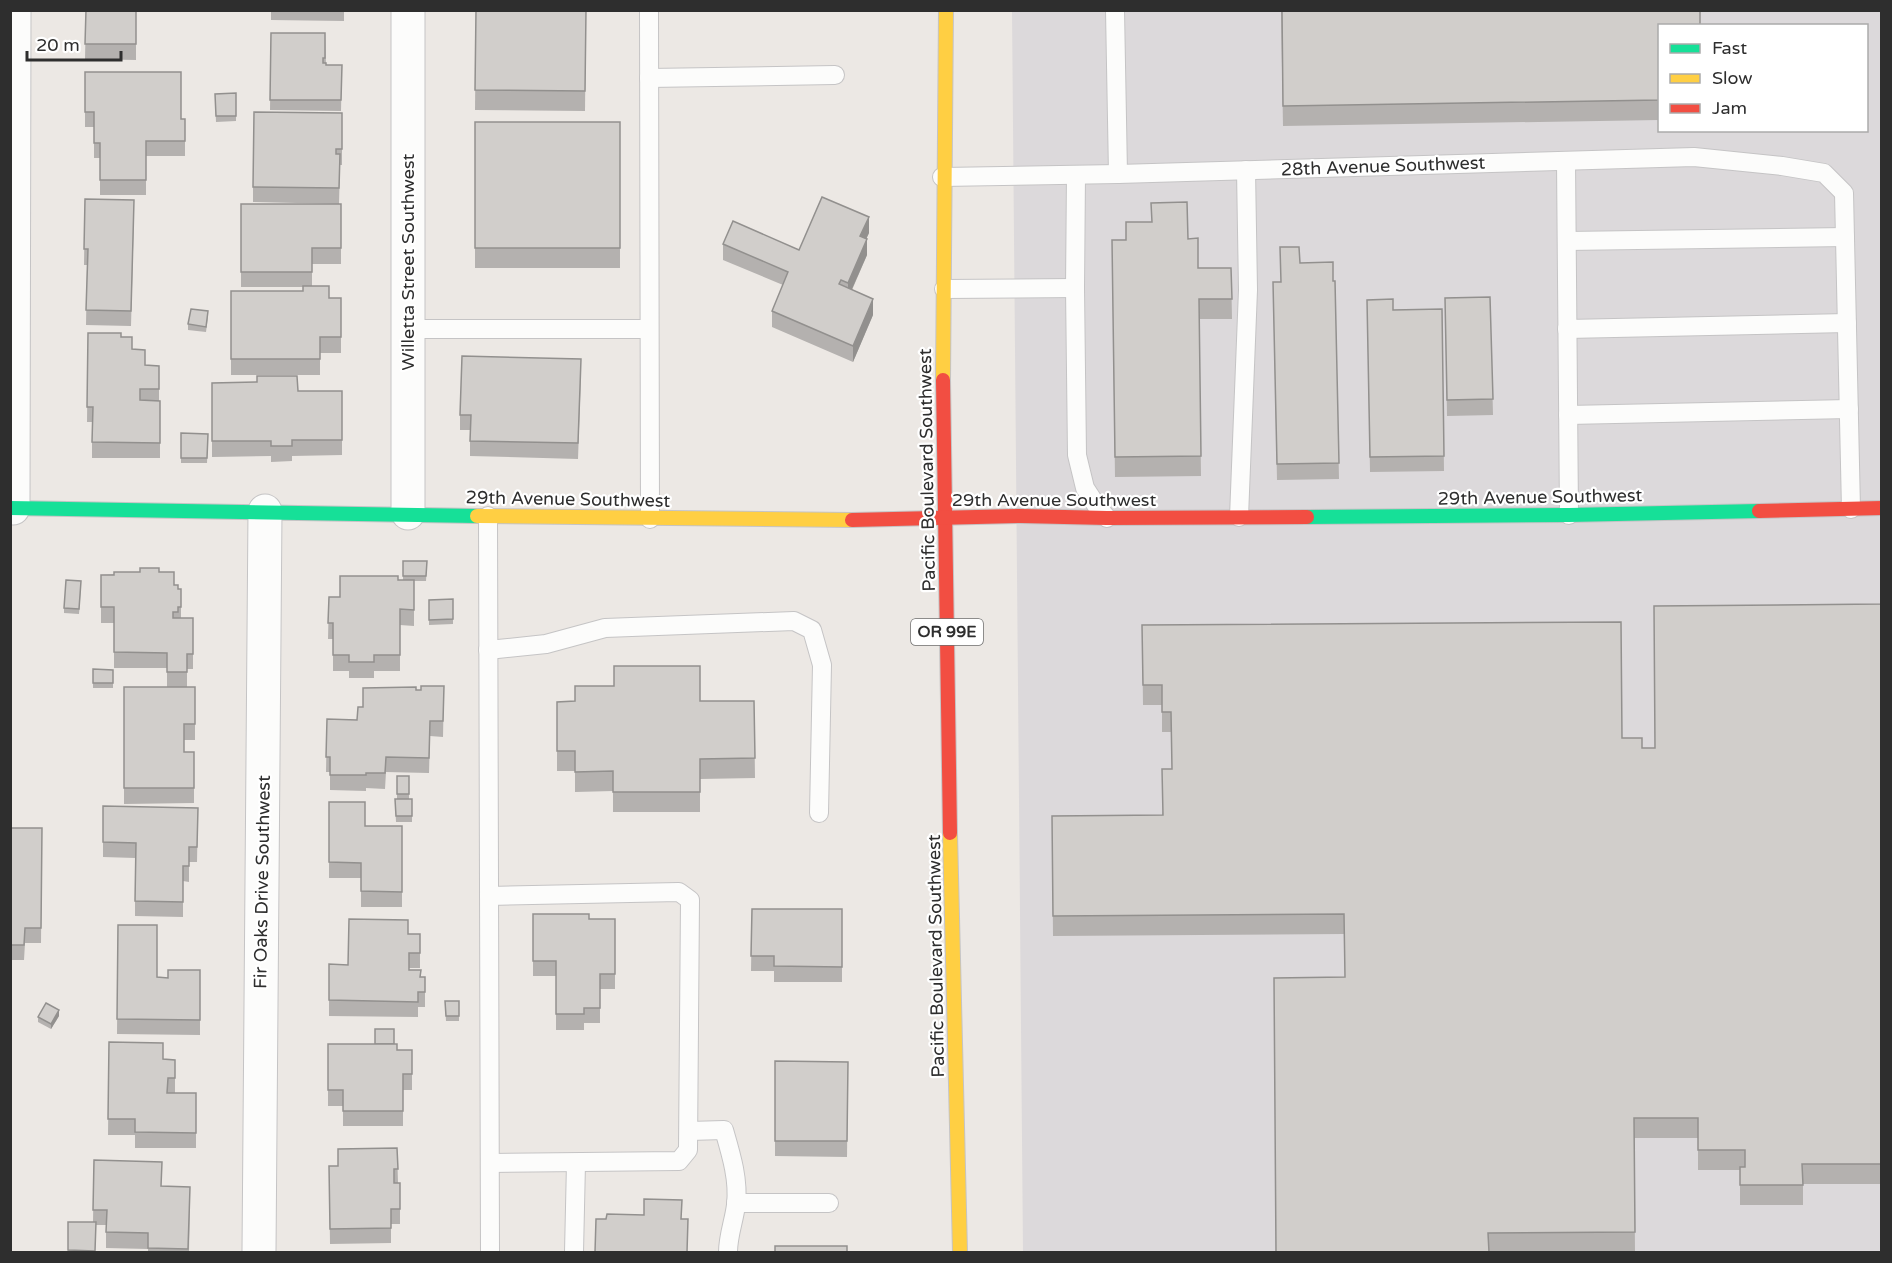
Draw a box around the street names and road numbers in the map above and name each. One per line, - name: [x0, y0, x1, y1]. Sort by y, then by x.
- street label: 28th Avenue Southwest: [1280, 151, 1486, 181]
- street label: Willetta Street Southwest: [397, 154, 419, 370]
- street label: Pacific Boulevard Southwest: [914, 348, 940, 592]
- street label: 29th Avenue Southwest: [1437, 484, 1643, 510]
- street label: 29th Avenue Southwest: [465, 486, 671, 512]
- street label: 29th Avenue Southwest: [952, 489, 1156, 511]
- road number: OR 99E: [911, 619, 983, 645]
- street label: Fir Oaks Drive Southwest: [249, 775, 275, 989]
- street label: Pacific Boulevard Southwest: [923, 834, 949, 1078]

